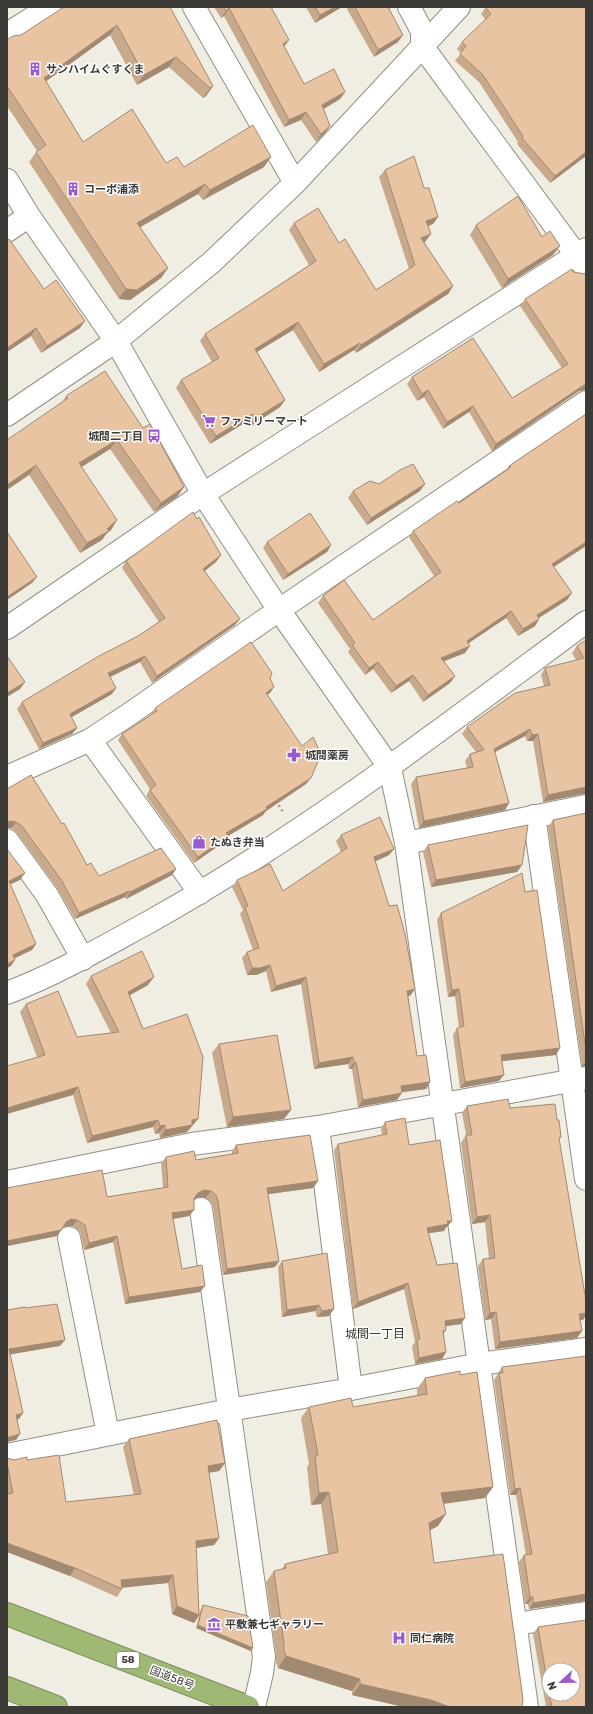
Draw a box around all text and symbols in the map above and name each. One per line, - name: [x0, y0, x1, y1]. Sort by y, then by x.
- building icon: サンハイムぐすくま: [27, 61, 43, 77]
- place label: サンハイムぐすくま: [46, 63, 145, 76]
- building icon: コーポ浦添: [65, 181, 81, 197]
- place label: コーポ浦添: [84, 183, 139, 196]
- supermarket icon: ファミリーマート: [201, 413, 217, 429]
- place label: ファミリーマート: [220, 415, 308, 428]
- bus stop icon: 城間二丁目: [146, 428, 162, 444]
- place label: 城間二丁目: [88, 430, 143, 443]
- pharmacy icon: 城間薬房: [286, 747, 302, 763]
- place label: 城間薬房: [305, 749, 349, 762]
- shop icon: たぬき弁当: [191, 834, 207, 850]
- place label: たぬき弁当: [210, 836, 265, 849]
- district label: 城間一丁目: [345, 1327, 405, 1341]
- museum icon: 平敷兼七ギャラリー: [206, 1616, 222, 1632]
- place label: 平敷兼七ギャラリー: [225, 1618, 324, 1631]
- hospital icon: 同仁病院: [391, 1630, 407, 1646]
- place label: 同仁病院: [410, 1632, 454, 1645]
- road number: 58: [117, 1652, 139, 1668]
- north arrow: [541, 1662, 581, 1702]
- street label: 国道58号: [148, 1664, 196, 1692]
- text: N: [545, 1679, 560, 1692]

